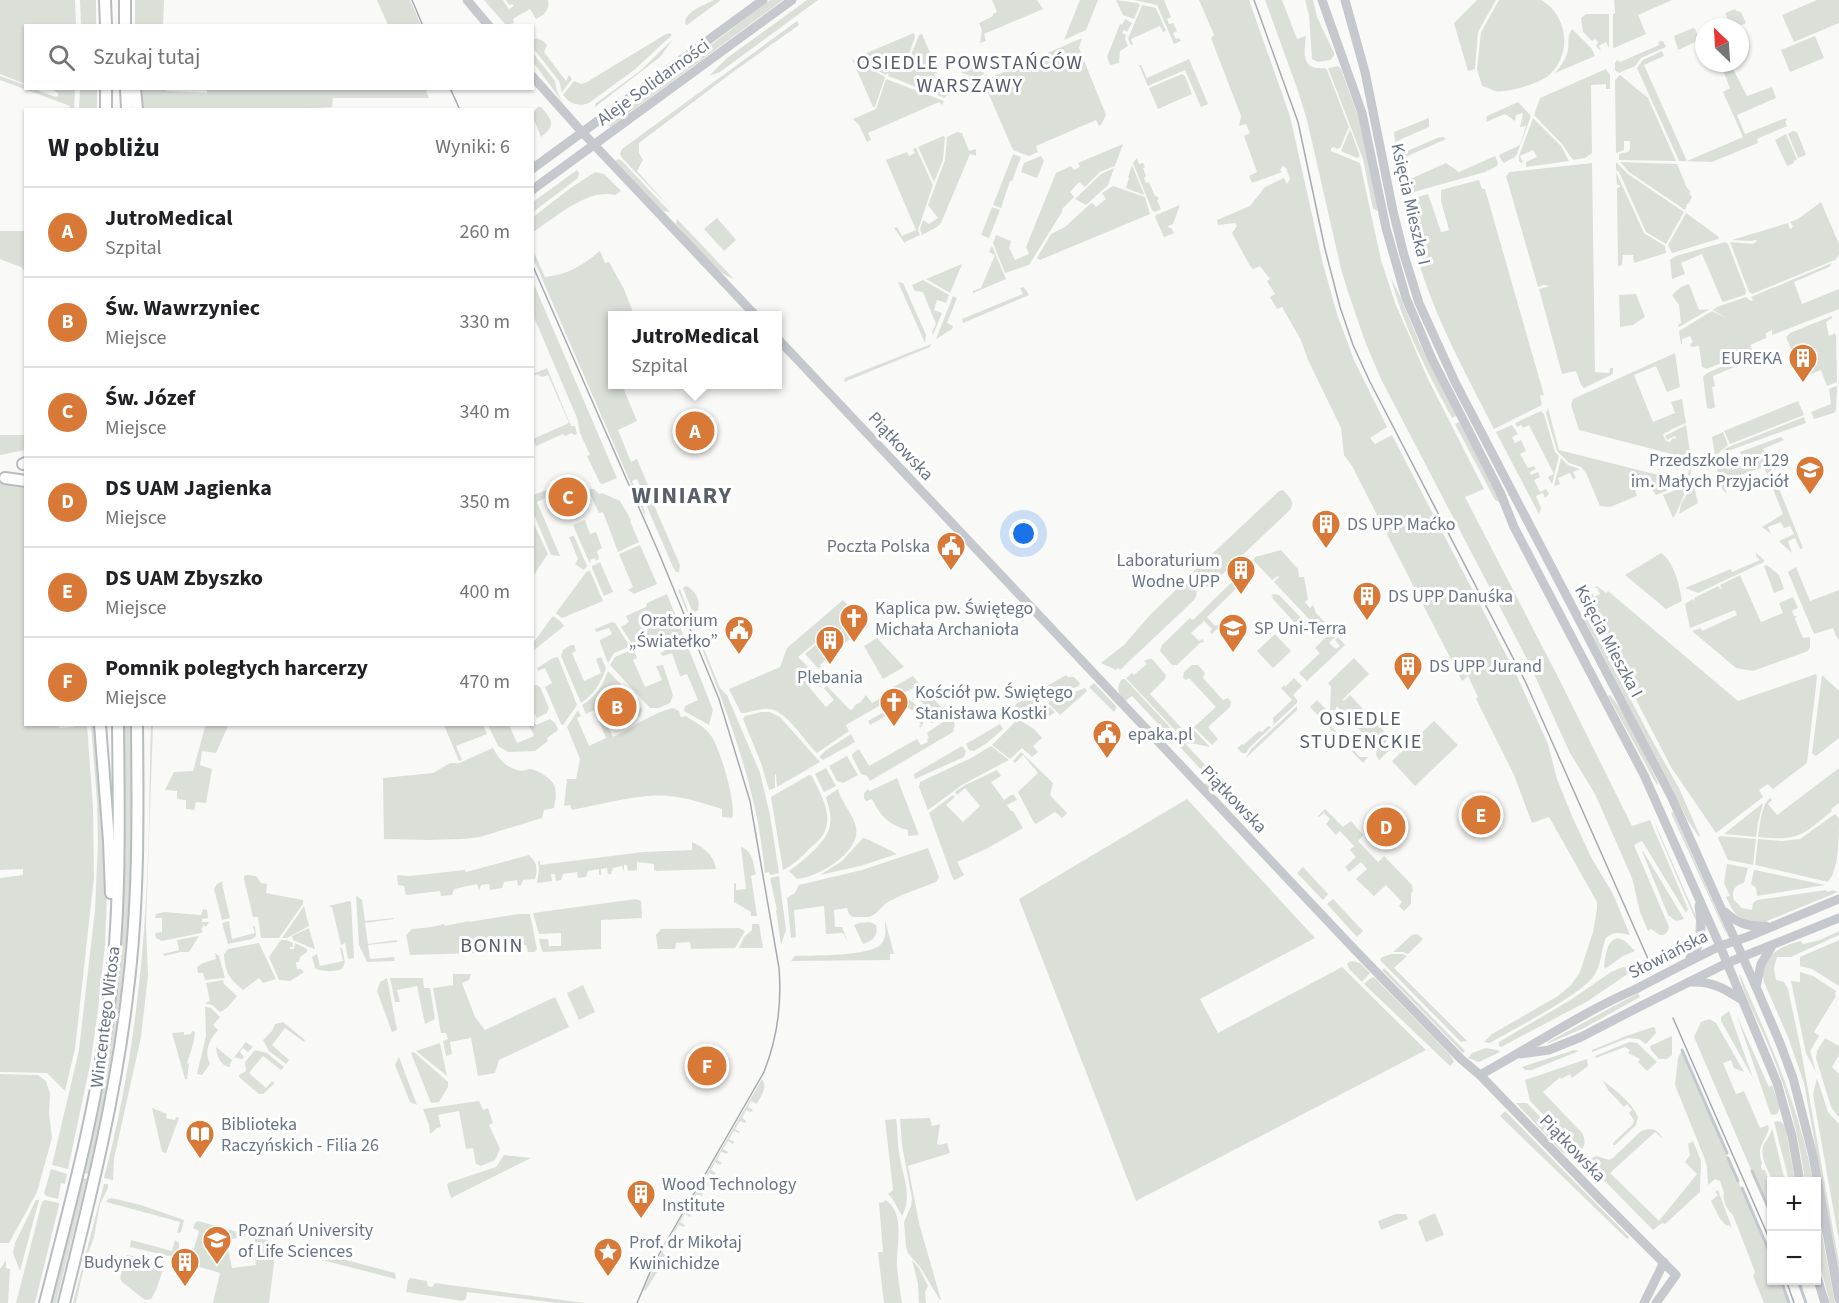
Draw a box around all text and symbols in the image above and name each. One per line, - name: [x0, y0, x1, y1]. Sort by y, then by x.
- north arrow: [1695, 18, 1749, 72]
- search box: [24, 24, 534, 90]
- street label: Aleje Solidarności: [592, 33, 715, 132]
- icon: search: [45, 41, 78, 74]
- text: Szukaj tutaj: [93, 41, 200, 73]
- district label: OSIEDLE POWSTAŃCÓW WARSZAWY: [856, 49, 1084, 100]
- text: W pobliżu: [48, 129, 160, 166]
- text: Wyniki: 6: [435, 133, 510, 161]
- street label: Księcia Mieszka I: [1384, 141, 1437, 268]
- text: JutroMedical: [105, 202, 233, 234]
- text: A: [62, 218, 73, 246]
- text: 260 m: [460, 218, 510, 246]
- text: Szpital: [105, 234, 162, 262]
- text: Św. Wawrzyniec: [105, 292, 260, 324]
- text: B: [61, 308, 74, 336]
- text: 330 m: [460, 308, 510, 336]
- popup: [608, 311, 782, 389]
- text: JutroMedical: [631, 320, 759, 352]
- text: Miejsce: [105, 324, 166, 352]
- building icon: EUREKA: [1787, 342, 1819, 384]
- place label: EUREKA: [1721, 346, 1782, 371]
- text: Szpital: [631, 352, 688, 380]
- text: Św. Józef: [105, 382, 195, 414]
- text: C: [62, 398, 73, 426]
- text: 340 m: [460, 398, 510, 426]
- street label: Piątkowska: [862, 406, 939, 486]
- pin: A: [676, 408, 714, 454]
- text: Miejsce: [105, 414, 166, 442]
- place label: Przedszkole nr 129 im. Małych Przyjaciół: [1631, 448, 1790, 494]
- school or university icon: Przedszkole nr 129 im. Małych Przyjaciół: [1794, 454, 1826, 496]
- text: DS UAM Jagienka: [105, 472, 272, 504]
- pin: C: [548, 474, 588, 520]
- district label: WINIARY: [631, 478, 733, 513]
- text: D: [61, 488, 74, 516]
- text: 350 m: [460, 488, 510, 516]
- text: Miejsce: [105, 504, 166, 532]
- building icon: DS UPP Maćko: [1310, 508, 1342, 550]
- place label: DS UPP Maćko: [1347, 512, 1456, 537]
- your location: [1009, 519, 1038, 548]
- public building icon: Poczta Polska: [935, 530, 967, 572]
- place label: Poczta Polska: [827, 534, 930, 559]
- place label: Laboraturium Wodne UPP: [1117, 548, 1220, 594]
- building icon: Laboraturium Wodne UPP: [1225, 554, 1257, 596]
- text: DS UAM Zbyszko: [105, 562, 263, 594]
- text: E: [62, 578, 73, 606]
- text: 400 m: [460, 578, 510, 606]
- building icon: DS UPP Danuśka: [1351, 580, 1383, 622]
- street label: Księcia Mieszka I: [1568, 580, 1649, 702]
- place label: DS UPP Danuśka: [1388, 584, 1513, 609]
- text: Miejsce: [105, 594, 166, 622]
- place label: Kaplica pw. Świętego Michała Archanioła: [875, 596, 1033, 642]
- church icon: Kaplica pw. Świętego Michała Archanioła: [838, 602, 870, 644]
- place label: Oratorium „Światełko”: [629, 608, 718, 654]
- school or university icon: SP Uni-Terra: [1217, 612, 1249, 654]
- public building icon: Oratorium „Światełko”: [723, 614, 755, 656]
- place label: SP Uni-Terra: [1254, 616, 1347, 641]
- building icon: Plebania: [814, 624, 846, 666]
- building icon: DS UPP Jurand: [1392, 650, 1424, 692]
- text: Pomnik poległych harcerzy: [105, 652, 368, 684]
- place label: DS UPP Jurand: [1429, 654, 1542, 679]
- place label: Plebania: [797, 665, 863, 690]
- text: F: [62, 668, 73, 696]
- text: 470 m: [460, 668, 510, 696]
- place label: Kościół pw. Świętego Stanisława Kostki: [915, 680, 1073, 726]
- text: Miejsce: [105, 684, 166, 712]
- pin: B: [598, 684, 636, 730]
- church icon: Kościół pw. Świętego Stanisława Kostki: [878, 686, 910, 728]
- district label: OSIEDLE STUDENCKIE: [1299, 705, 1423, 756]
- public building icon: epaka.pl: [1091, 718, 1123, 760]
- place label: epaka.pl: [1128, 722, 1193, 747]
- street label: Piątkowska: [1195, 760, 1273, 839]
- pin: E: [1462, 792, 1500, 838]
- pin: D: [1366, 804, 1406, 850]
- street label: Słowiańska: [1624, 924, 1712, 985]
- district label: BONIN: [460, 932, 524, 960]
- street label: Wincentego Witosa: [84, 945, 127, 1089]
- pin: F: [688, 1044, 726, 1088]
- street label: Piątkowska: [1534, 1109, 1612, 1188]
- place label: Biblioteka Raczyńskich - Filia 26: [221, 1112, 379, 1158]
- library icon: Biblioteka Raczyńskich - Filia 26: [184, 1118, 216, 1160]
- place label: Wood Technology Institute: [662, 1172, 797, 1218]
- map controls: [1767, 1177, 1821, 1285]
- button: +: [1767, 1177, 1821, 1231]
- building icon: Wood Technology Institute: [625, 1178, 657, 1220]
- place label: Poznań University of Life Sciences: [238, 1218, 374, 1264]
- school or university icon: Poznań University of Life Sciences: [201, 1224, 233, 1266]
- place label: Prof. dr Mikołaj Kwinichidze: [629, 1230, 742, 1276]
- button: −: [1767, 1231, 1821, 1285]
- place icon: Prof. dr Mikołaj Kwinichidze: [592, 1236, 624, 1278]
- building icon: Budynek C: [169, 1246, 201, 1288]
- place label: Budynek C: [84, 1250, 164, 1275]

